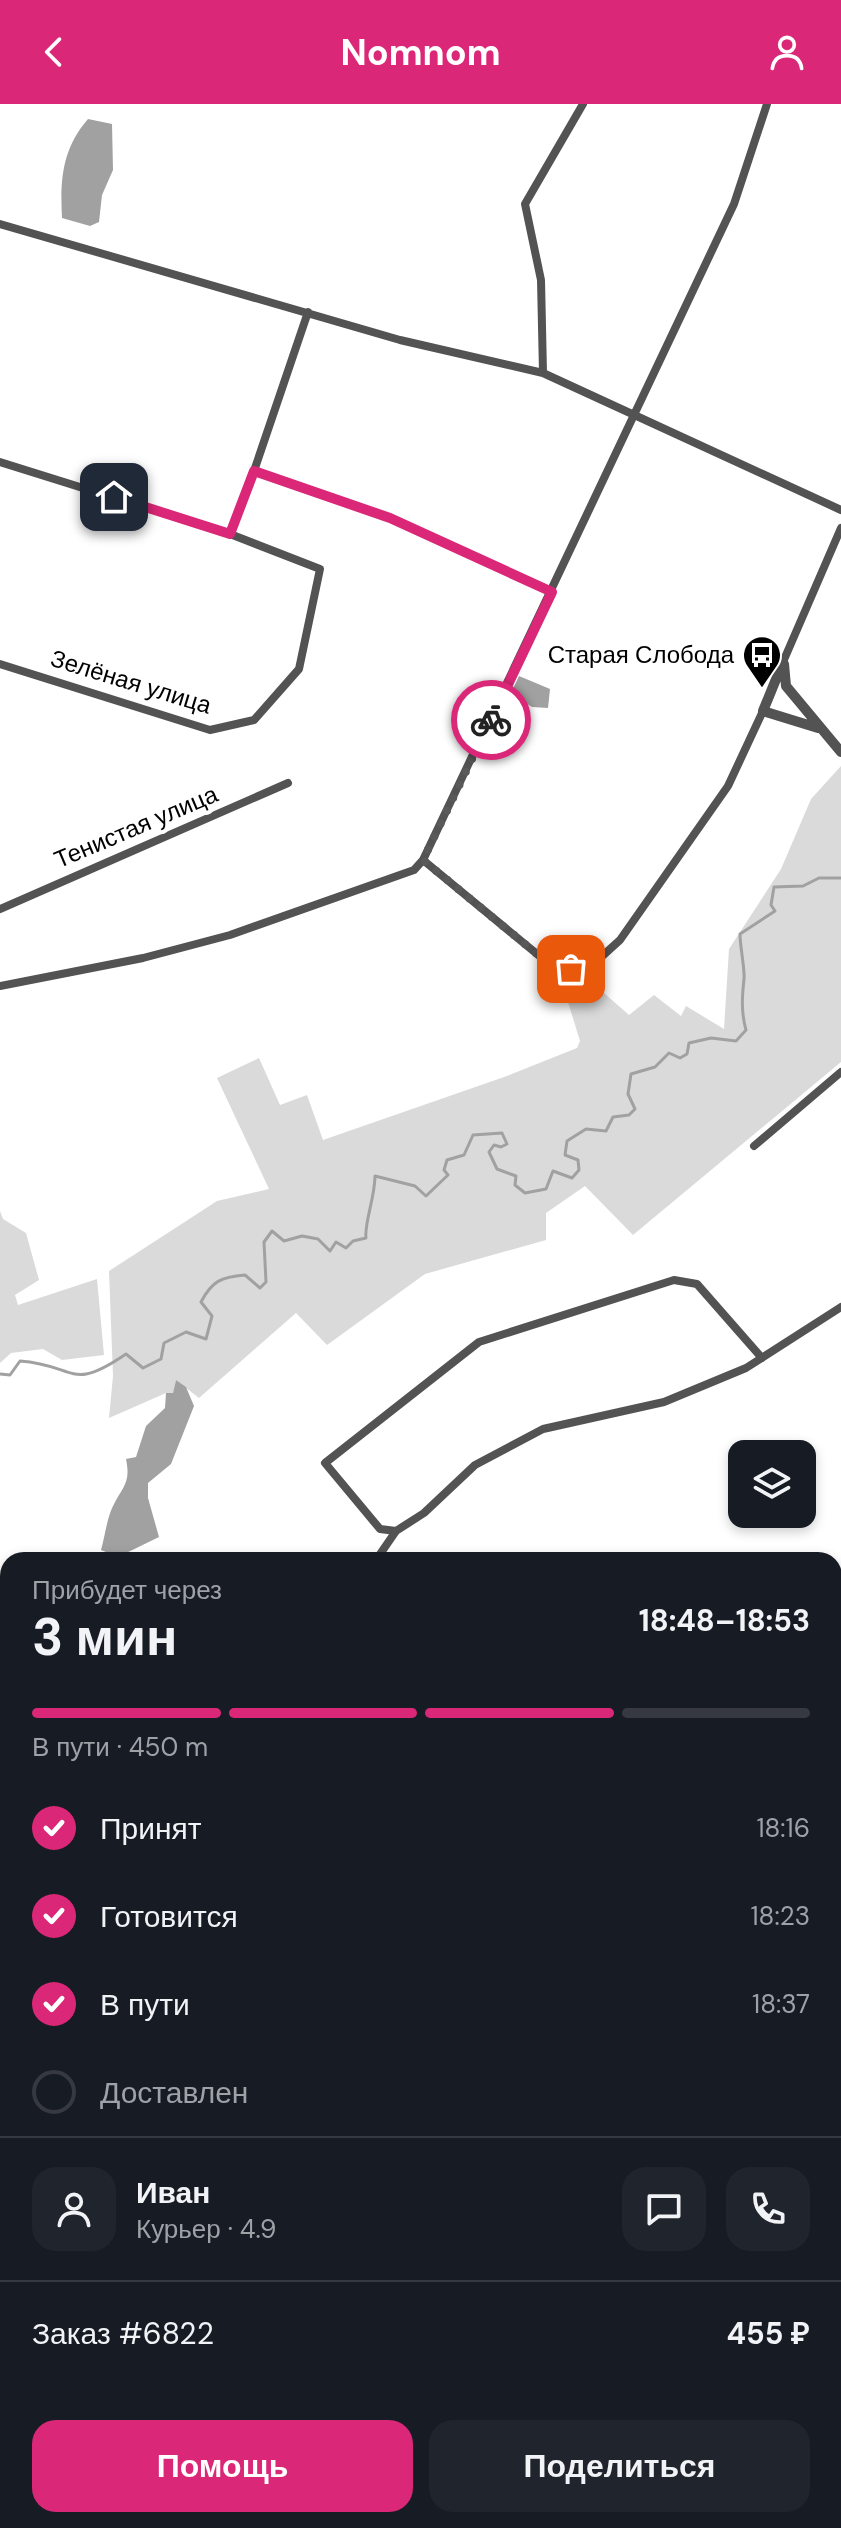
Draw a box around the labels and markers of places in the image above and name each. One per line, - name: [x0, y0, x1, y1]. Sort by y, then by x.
- pin: [80, 463, 148, 531]
- bus stop icon: Старая Слобода: [741, 634, 783, 689]
- place label: Старая Слобода: [548, 639, 735, 670]
- pin: [537, 935, 605, 1003]

